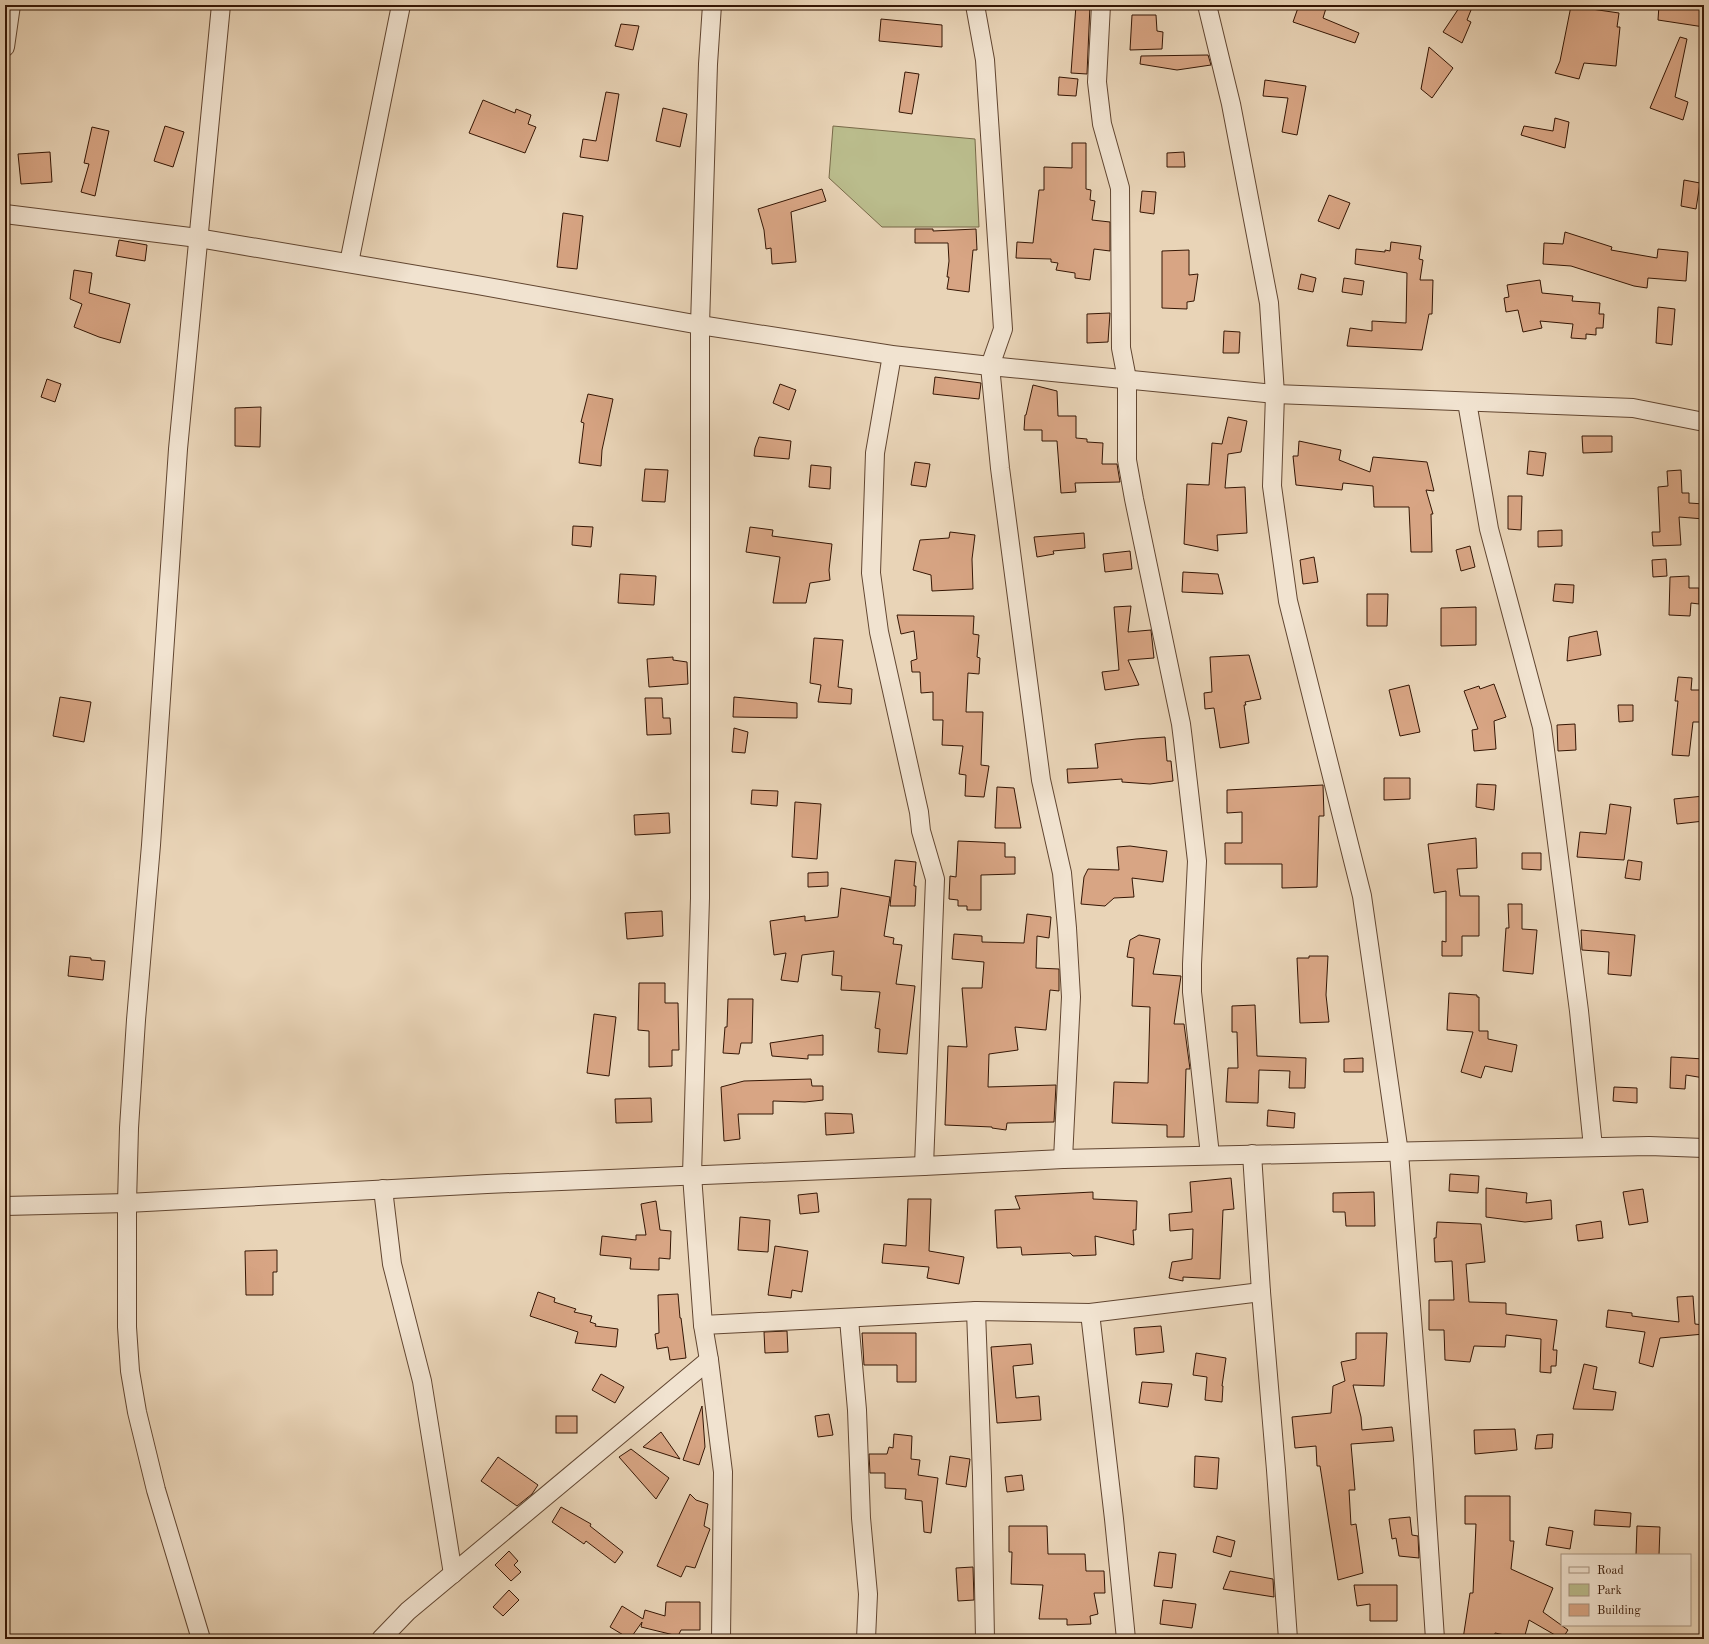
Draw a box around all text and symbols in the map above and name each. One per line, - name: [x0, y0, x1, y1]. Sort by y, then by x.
- legend: [1561, 1554, 1691, 1626]
- text: Road: [1597, 1565, 1624, 1577]
- text: Park: [1597, 1585, 1622, 1597]
- text: Building: [1597, 1605, 1641, 1617]

